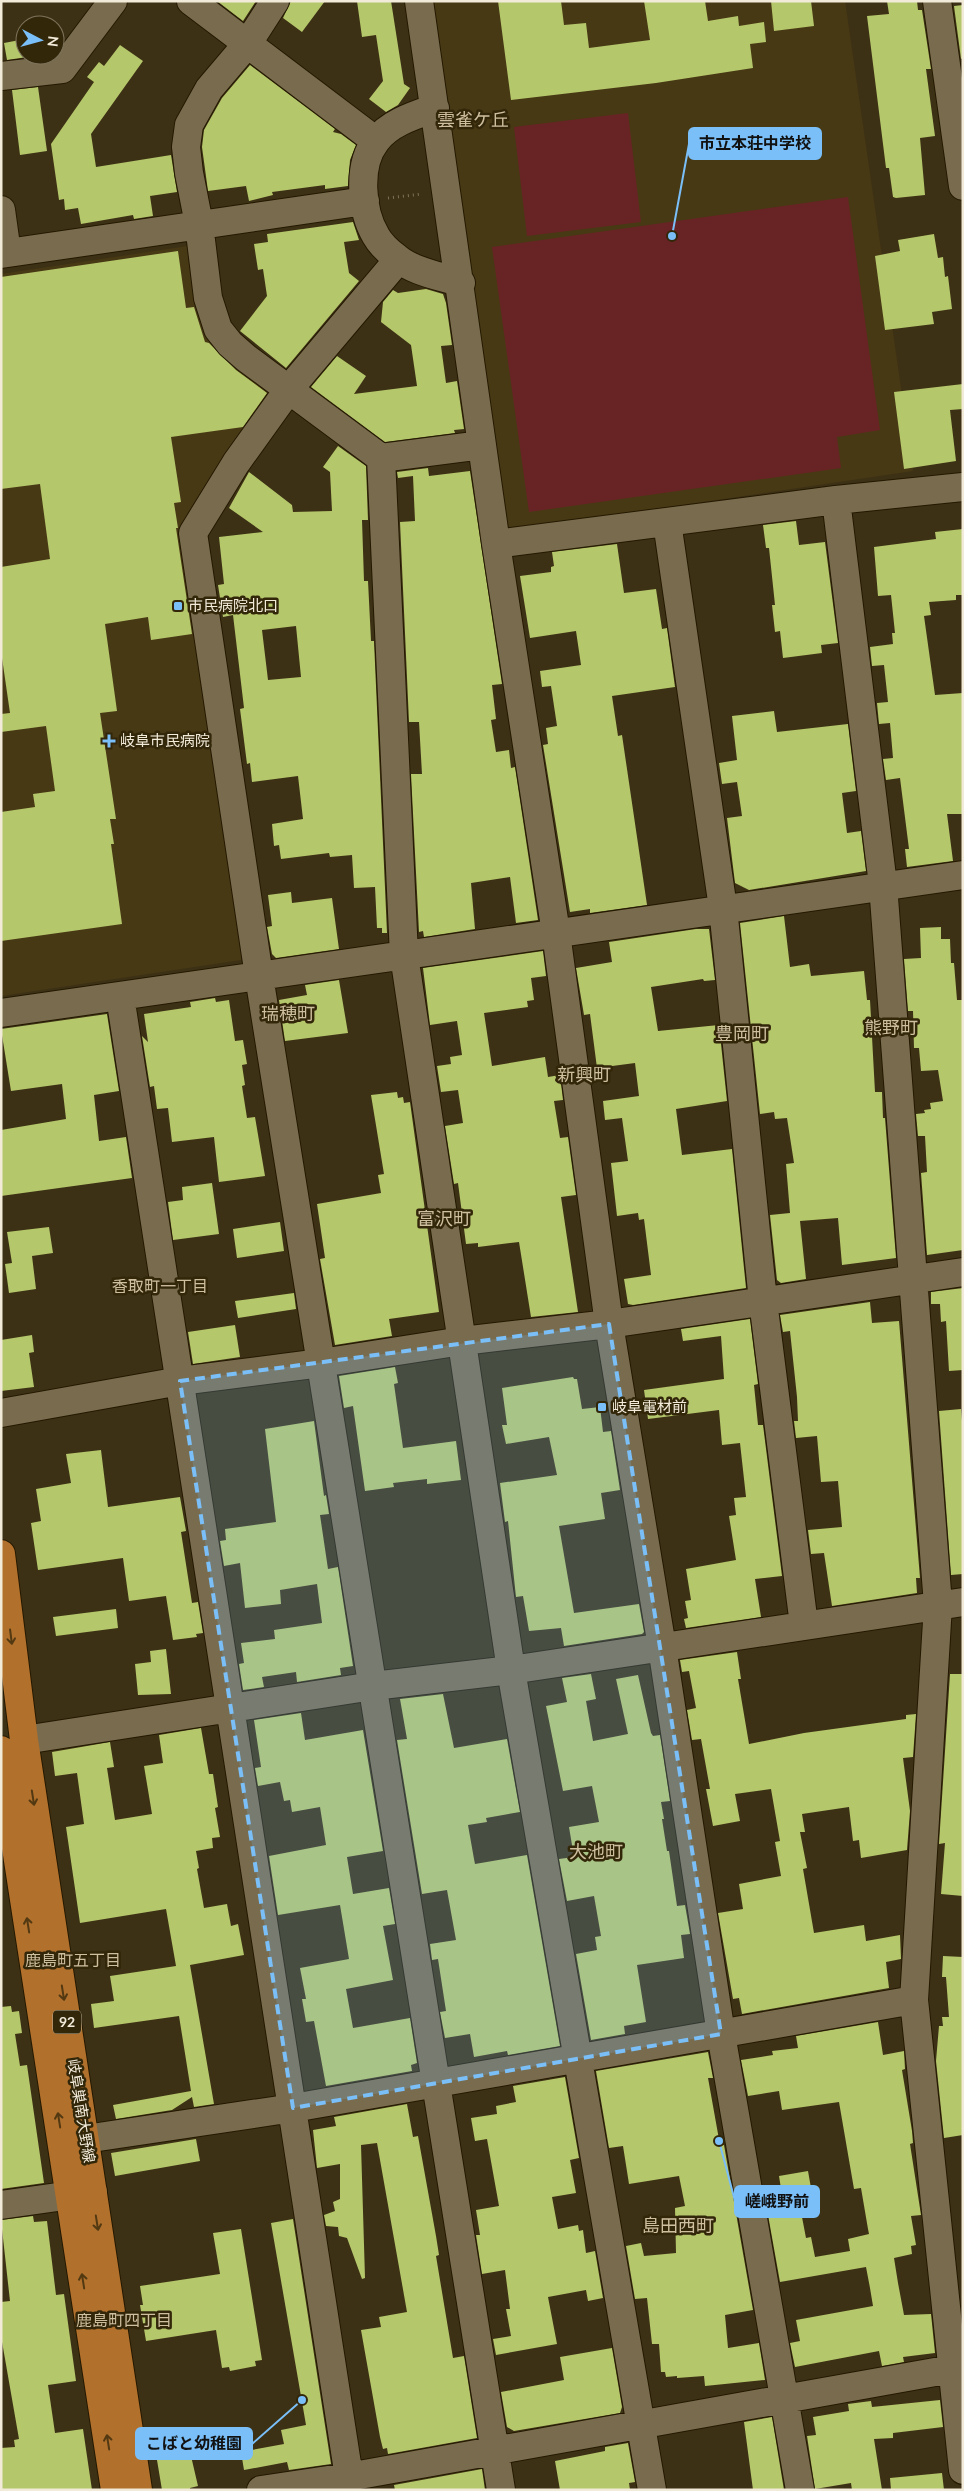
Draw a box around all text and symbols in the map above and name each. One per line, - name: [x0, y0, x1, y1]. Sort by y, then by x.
- north arrow: [15, 15, 65, 65]
- text: N: [44, 35, 62, 48]
- district label: 雲雀ケ丘: [437, 108, 509, 130]
- callout: 市立本荘中学校: [689, 128, 821, 159]
- text: 市立本荘中学校: [699, 133, 811, 152]
- place label: 市民病院北口: [188, 596, 278, 614]
- marker: 市民病院北口: [172, 600, 184, 612]
- place label: 岐阜市民病院: [120, 731, 210, 749]
- marker: 岐阜市民病院: [102, 734, 116, 748]
- district label: 瑞穂町: [261, 1002, 315, 1024]
- district label: 熊野町: [864, 1016, 918, 1038]
- district label: 豊岡町: [715, 1022, 769, 1044]
- district label: 新興町: [557, 1063, 611, 1085]
- district label: 富沢町: [417, 1207, 471, 1229]
- district label: 香取町一丁目: [112, 1276, 208, 1295]
- place label: 岐阜電材前: [612, 1397, 687, 1415]
- marker: 岐阜電材前: [596, 1401, 608, 1413]
- one-way arrow: [7, 1628, 17, 1644]
- one-way arrow: [28, 1789, 38, 1805]
- district label: 大池町: [569, 1840, 623, 1862]
- one-way arrow: [23, 1917, 33, 1933]
- district label: 鹿島町五丁目: [25, 1950, 121, 1969]
- one-way arrow: [58, 1985, 68, 2001]
- road number: 92: [53, 2010, 81, 2034]
- street label: 岐阜巣南大野線: [65, 2058, 99, 2164]
- one-way arrow: [53, 2113, 63, 2129]
- callout: 嵯峨野前: [735, 2186, 819, 2217]
- text: 嵯峨野前: [745, 2191, 809, 2210]
- district label: 島田西町: [642, 2214, 714, 2236]
- one-way arrow: [93, 2215, 103, 2231]
- one-way arrow: [78, 2273, 88, 2289]
- district label: 鹿島町四丁目: [76, 2310, 172, 2329]
- callout: こばと幼稚園: [136, 2428, 252, 2459]
- text: こばと幼稚園: [146, 2433, 242, 2452]
- one-way arrow: [103, 2434, 113, 2450]

